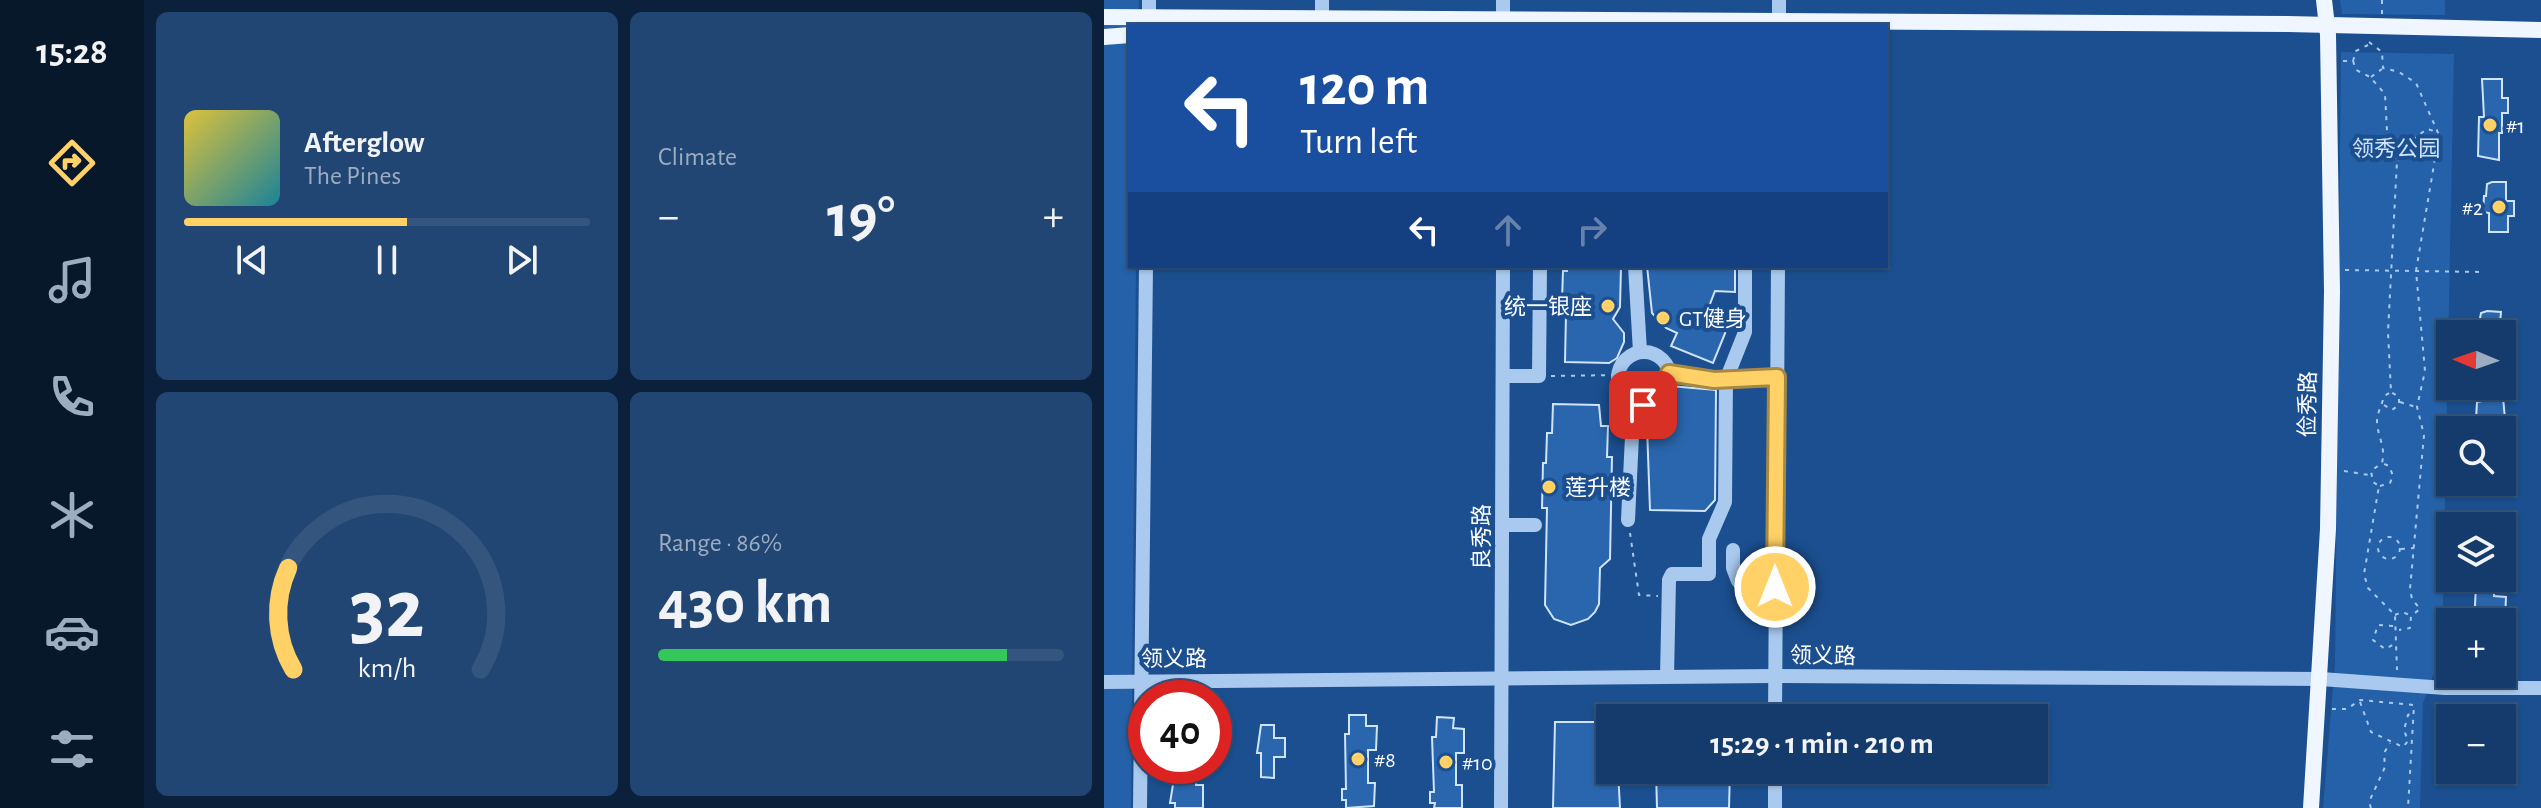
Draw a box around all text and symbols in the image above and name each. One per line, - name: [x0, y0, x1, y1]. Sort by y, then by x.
- text: 15:28: [36, 34, 108, 70]
- icon: left: [1168, 56, 1272, 160]
- text: 120 m: [1300, 59, 1429, 115]
- place label: #1: [2506, 115, 2525, 137]
- marker: #1: [2481, 116, 2499, 134]
- text: Turn left: [1300, 124, 1417, 160]
- text: Afterglow: [304, 128, 425, 158]
- icon: directions: [44, 135, 100, 191]
- park label: 领秀公园: [2352, 137, 2440, 160]
- text: Climate: [658, 144, 737, 170]
- text: The Pines: [304, 163, 401, 189]
- text: 19°: [827, 188, 895, 248]
- text: −: [658, 195, 679, 239]
- text: +: [1043, 195, 1064, 239]
- place label: #2: [2462, 197, 2483, 219]
- marker: #2: [2490, 198, 2508, 216]
- icon: left: [1402, 208, 1446, 252]
- icon: ahead: [1486, 208, 1530, 252]
- icon: right: [1570, 208, 1614, 252]
- icon: previous: [230, 238, 274, 282]
- icon: pause: [365, 238, 409, 282]
- icon: next: [500, 238, 544, 282]
- icon: music: [44, 252, 100, 308]
- place label: 统一银座: [1504, 295, 1592, 318]
- marker: 统一银座: [1599, 297, 1617, 315]
- place label: GT健身: [1679, 307, 1747, 330]
- marker: GT健身: [1654, 309, 1672, 327]
- north arrow: [2436, 320, 2516, 400]
- map controls: [2436, 320, 2516, 784]
- icon: phone: [44, 369, 100, 425]
- pin: [1609, 371, 1677, 439]
- street label: 俭秀路: [2295, 371, 2320, 437]
- icon: arrive: [1621, 383, 1665, 427]
- button: search: [2436, 416, 2516, 496]
- place label: 莲升楼: [1565, 476, 1631, 499]
- marker: 莲升楼: [1540, 478, 1558, 496]
- icon: climate: [44, 487, 100, 543]
- street label: 良秀路: [1470, 504, 1493, 570]
- button: layers: [2436, 512, 2516, 592]
- text: Range · 86%: [658, 530, 782, 556]
- position arrow: [1733, 545, 1817, 629]
- text: 32: [349, 569, 425, 653]
- text: 430 km: [658, 574, 832, 634]
- icon: car: [44, 604, 100, 660]
- button: +: [2436, 608, 2516, 688]
- street label: 领义路: [1790, 643, 1856, 668]
- street label: 领义路: [1141, 647, 1207, 670]
- text: km/h: [358, 654, 416, 683]
- speed limit sign: 40: [1128, 680, 1232, 784]
- button: −: [2436, 704, 2516, 784]
- icon: filters: [44, 721, 100, 777]
- text: 15:29 · 1 min · 210 m: [1710, 729, 1934, 759]
- place label: #8: [1374, 749, 1396, 771]
- marker: #8: [1349, 750, 1367, 768]
- place label: #10: [1462, 752, 1493, 774]
- marker: #10: [1437, 753, 1455, 771]

